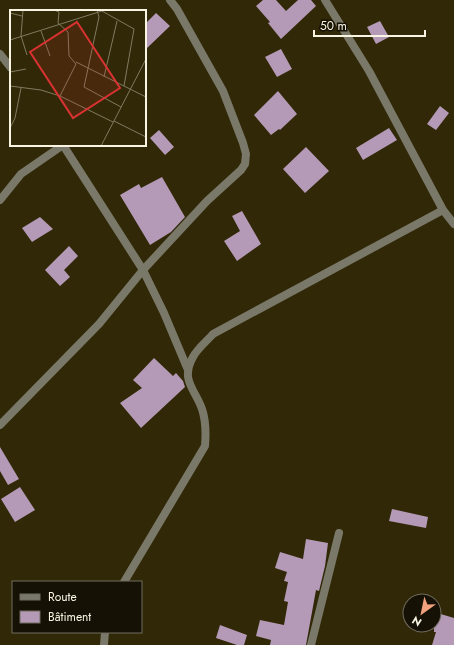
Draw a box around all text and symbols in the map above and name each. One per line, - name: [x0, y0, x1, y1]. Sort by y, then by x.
- inset map: [10, 10, 146, 146]
- scale bar: [314, 12, 425, 38]
- text: 50 m: [320, 17, 347, 35]
- legend: [12, 581, 142, 633]
- text: Route: [48, 588, 77, 606]
- north arrow: [402, 593, 442, 633]
- text: Bâtiment: [48, 608, 91, 626]
- text: N: [409, 612, 425, 630]

